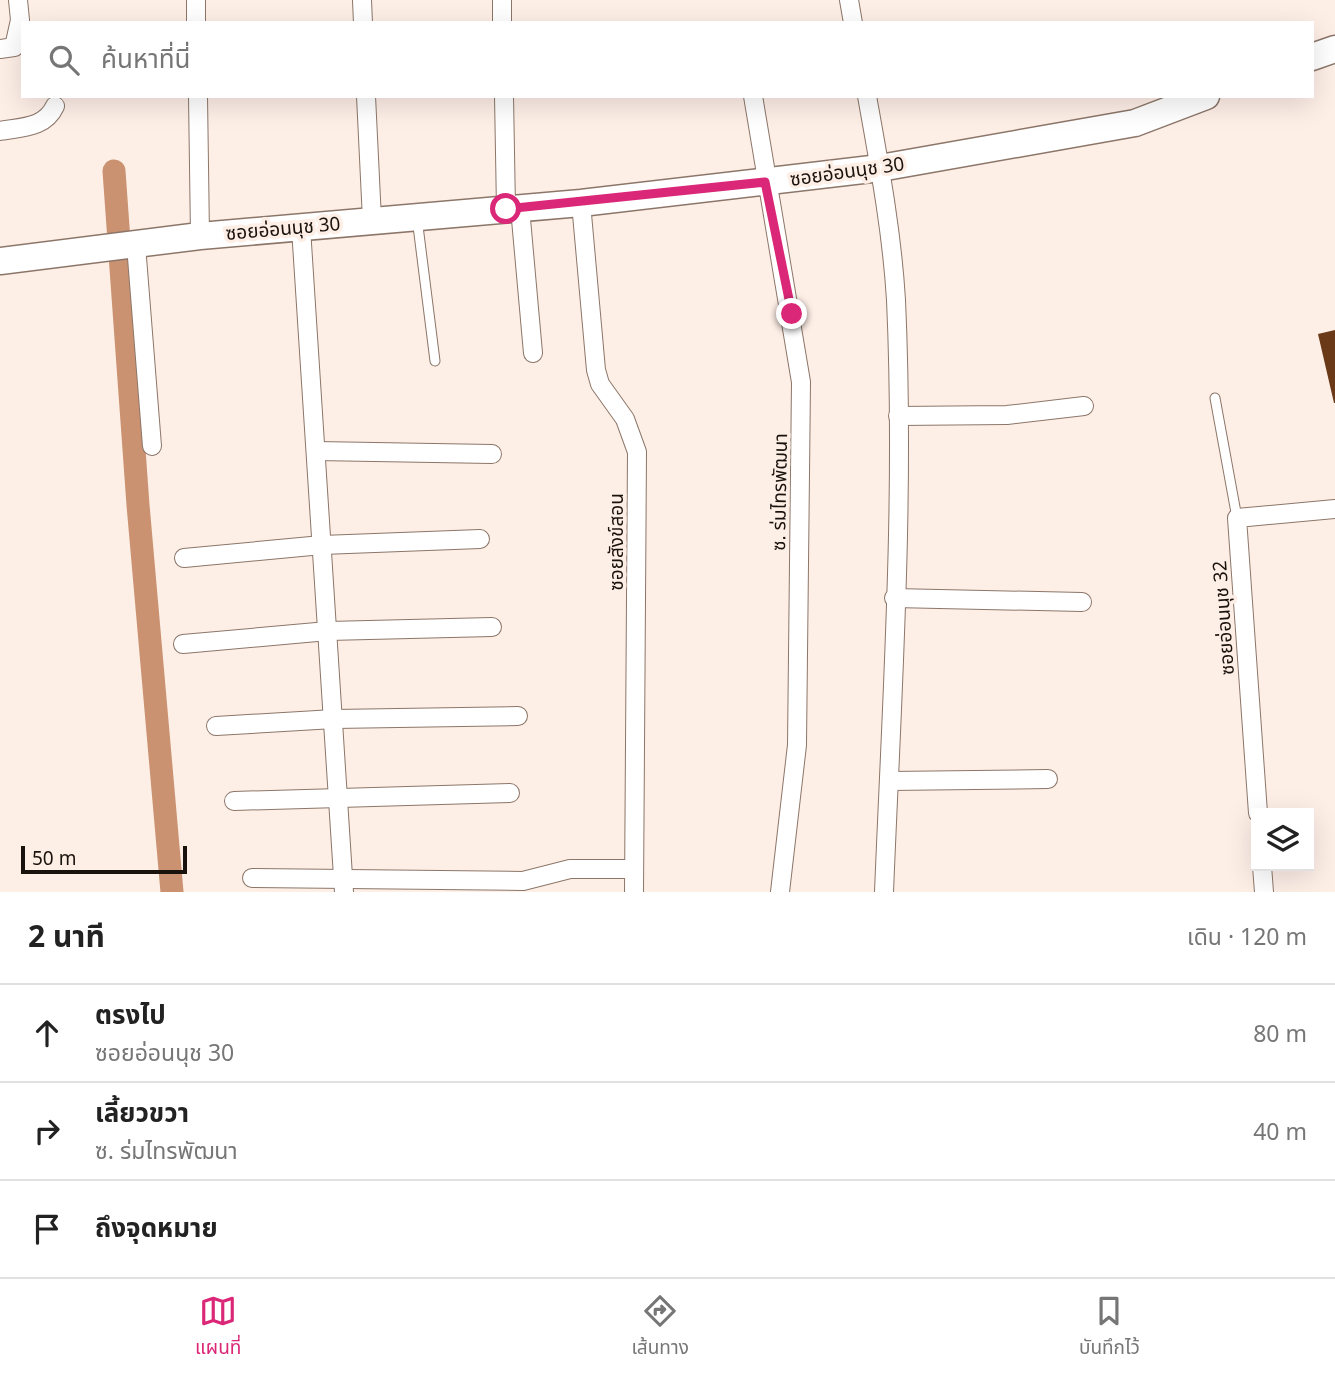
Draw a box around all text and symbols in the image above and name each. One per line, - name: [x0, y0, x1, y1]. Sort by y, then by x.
- search box: [21, 21, 1314, 98]
- text: ค้นหาที่นี่: [101, 40, 191, 76]
- icon: search: [45, 41, 83, 79]
- street label: ซอยอ่อนนุช 30: [788, 150, 906, 192]
- route start: [490, 193, 521, 224]
- street label: ซอยอ่อนนุช 30: [225, 210, 341, 246]
- route end: [776, 298, 807, 329]
- street label: ซ. ร่มไทรพัฒนา: [765, 433, 793, 551]
- street label: ซอยสังข์สอน: [603, 493, 629, 591]
- street label: ซอยอ่อนนุช 32: [1206, 560, 1240, 676]
- map controls: [1251, 808, 1314, 871]
- button: layers: [1251, 808, 1314, 871]
- scale bar: [21, 843, 187, 875]
- text: 50 m: [32, 845, 76, 871]
- text: 2 นาที: [28, 915, 105, 956]
- text: เดิน · 120 m: [1187, 920, 1307, 952]
- text: ตรงไป: [95, 996, 166, 1032]
- icon: ahead: [28, 1014, 66, 1052]
- text: 80 m: [1253, 1017, 1307, 1049]
- text: ซอยอ่อนนุช 30: [95, 1036, 234, 1068]
- text: เลี้ยวขวา: [95, 1094, 189, 1130]
- icon: right: [28, 1112, 66, 1150]
- text: 40 m: [1253, 1115, 1307, 1147]
- text: ซ. ร่มไทรพัฒนา: [95, 1134, 238, 1166]
- text: ถึงจุดหมาย: [95, 1209, 218, 1245]
- icon: arrive: [28, 1210, 66, 1248]
- tab: แผนที่: [195, 1292, 241, 1363]
- tab: เส้นทาง: [631, 1292, 689, 1363]
- tab: บันทึกไว้: [1079, 1292, 1140, 1363]

